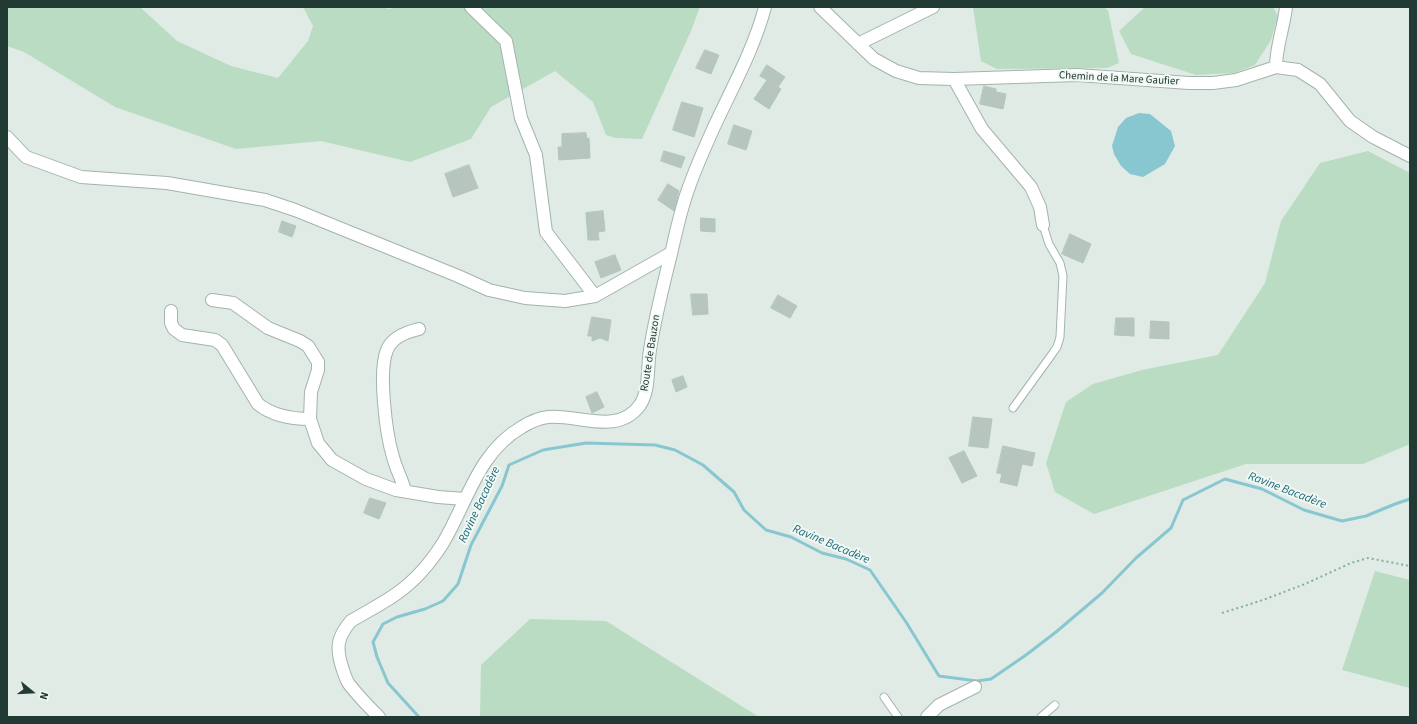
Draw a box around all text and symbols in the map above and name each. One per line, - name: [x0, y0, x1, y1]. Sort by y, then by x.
- street label: Chemin de la Mare Gaufier: [1058, 69, 1180, 89]
- street label: Route de Bauzon: [638, 314, 664, 392]
- water label: Ravine Bacadère: [456, 465, 504, 545]
- water label: Ravine Bacadère: [1246, 470, 1328, 512]
- water label: Ravine Bacadère: [790, 522, 872, 568]
- north arrow: [12, 672, 52, 712]
- text: N: [36, 690, 52, 702]

